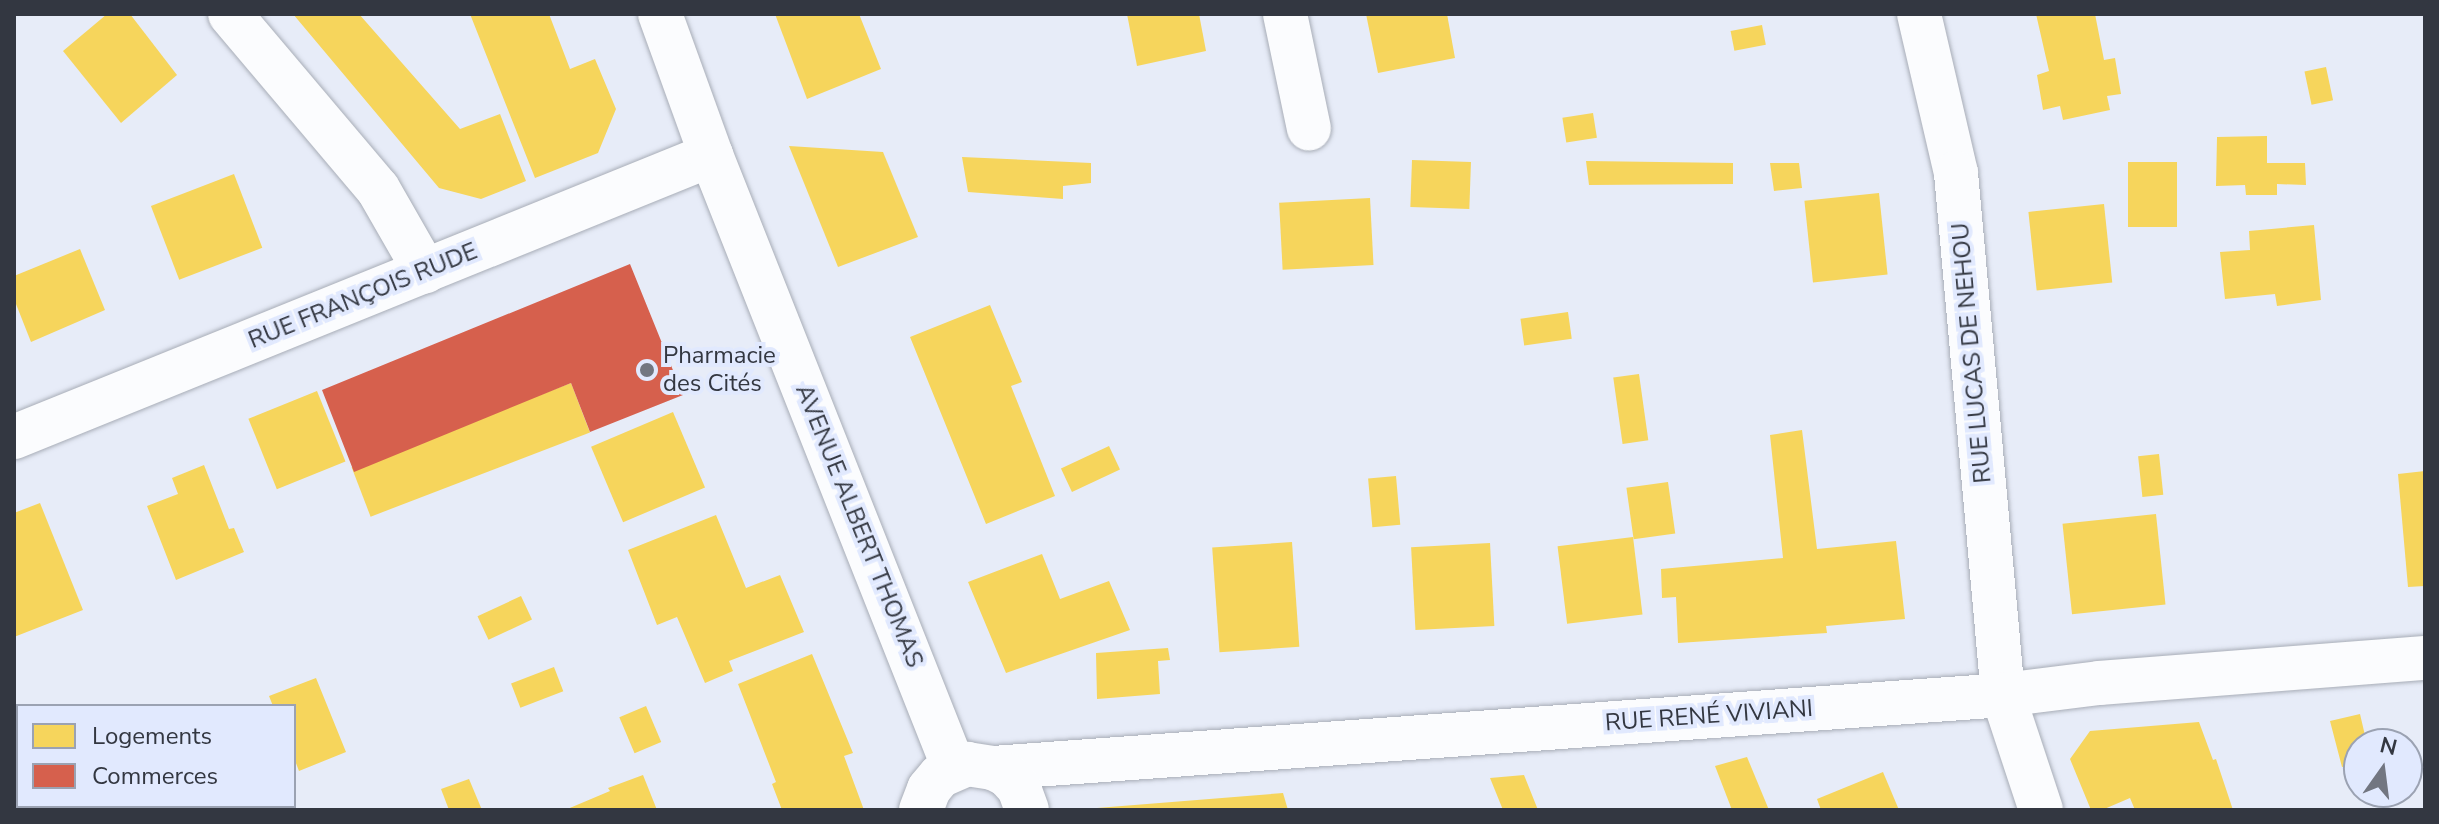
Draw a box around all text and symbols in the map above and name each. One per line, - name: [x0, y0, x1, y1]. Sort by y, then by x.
- street label: RUE LUCAS DE NEHOU: [1946, 222, 1998, 484]
- street label: RUE FRANÇOIS RUDE: [244, 237, 482, 355]
- place label: Pharmacie des Cités: [663, 342, 776, 398]
- marker: Pharmacie des Cités: [638, 361, 656, 379]
- street label: AVENUE ALBERT THOMAS: [789, 380, 929, 672]
- street label: RUE RENÉ VIVIANI: [1604, 694, 1814, 738]
- legend: [16, 704, 296, 808]
- text: Logements: [92, 720, 212, 752]
- north arrow: [2343, 728, 2423, 808]
- text: N: [2377, 730, 2400, 763]
- text: Commerces: [92, 760, 218, 792]

